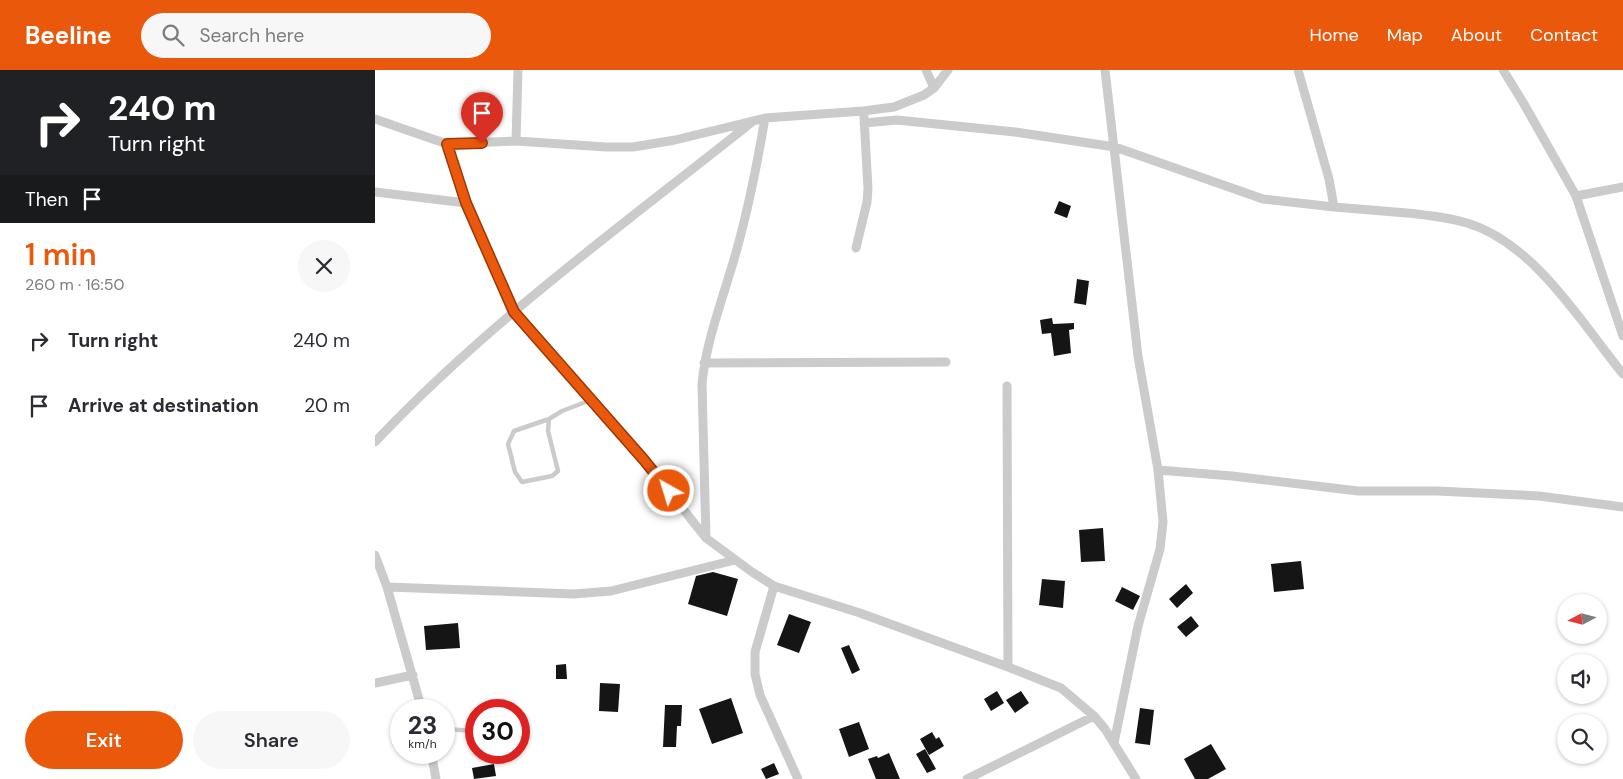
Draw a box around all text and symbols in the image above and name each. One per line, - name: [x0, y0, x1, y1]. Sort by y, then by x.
- search box: [141, 13, 491, 58]
- text: Beeline: [25, 20, 111, 51]
- icon: search: [159, 21, 187, 49]
- text: Search here: [199, 23, 304, 48]
- text: Home: [1309, 23, 1359, 47]
- text: Map: [1387, 23, 1423, 47]
- text: About: [1451, 23, 1502, 47]
- text: Contact: [1530, 23, 1598, 47]
- text: 240 m: [108, 85, 217, 131]
- icon: right: [25, 90, 90, 155]
- pin: [461, 92, 503, 143]
- icon: arrive: [468, 99, 496, 127]
- text: Turn right: [108, 129, 205, 158]
- icon: arrive: [78, 185, 106, 213]
- text: Then: [25, 187, 68, 212]
- text: 1 min: [25, 235, 97, 274]
- button: close: [298, 240, 350, 292]
- text: 260 m · 16:50: [25, 274, 124, 295]
- icon: right: [25, 327, 53, 355]
- text: Turn right: [68, 328, 158, 353]
- text: 240 m: [293, 328, 350, 353]
- icon: arrive: [25, 392, 53, 420]
- text: Arrive at destination: [68, 393, 259, 418]
- text: 20 m: [304, 393, 350, 418]
- position arrow: [642, 464, 694, 516]
- north arrow: [1557, 594, 1607, 644]
- map controls: [1557, 594, 1607, 764]
- button: sound: [1557, 654, 1607, 704]
- speed limit sign: 30: [465, 699, 530, 764]
- text: 23: [408, 709, 437, 742]
- button: Exit: [25, 711, 183, 769]
- button: Share: [193, 711, 350, 769]
- button: search: [1557, 714, 1607, 764]
- text: km/h: [408, 736, 437, 752]

